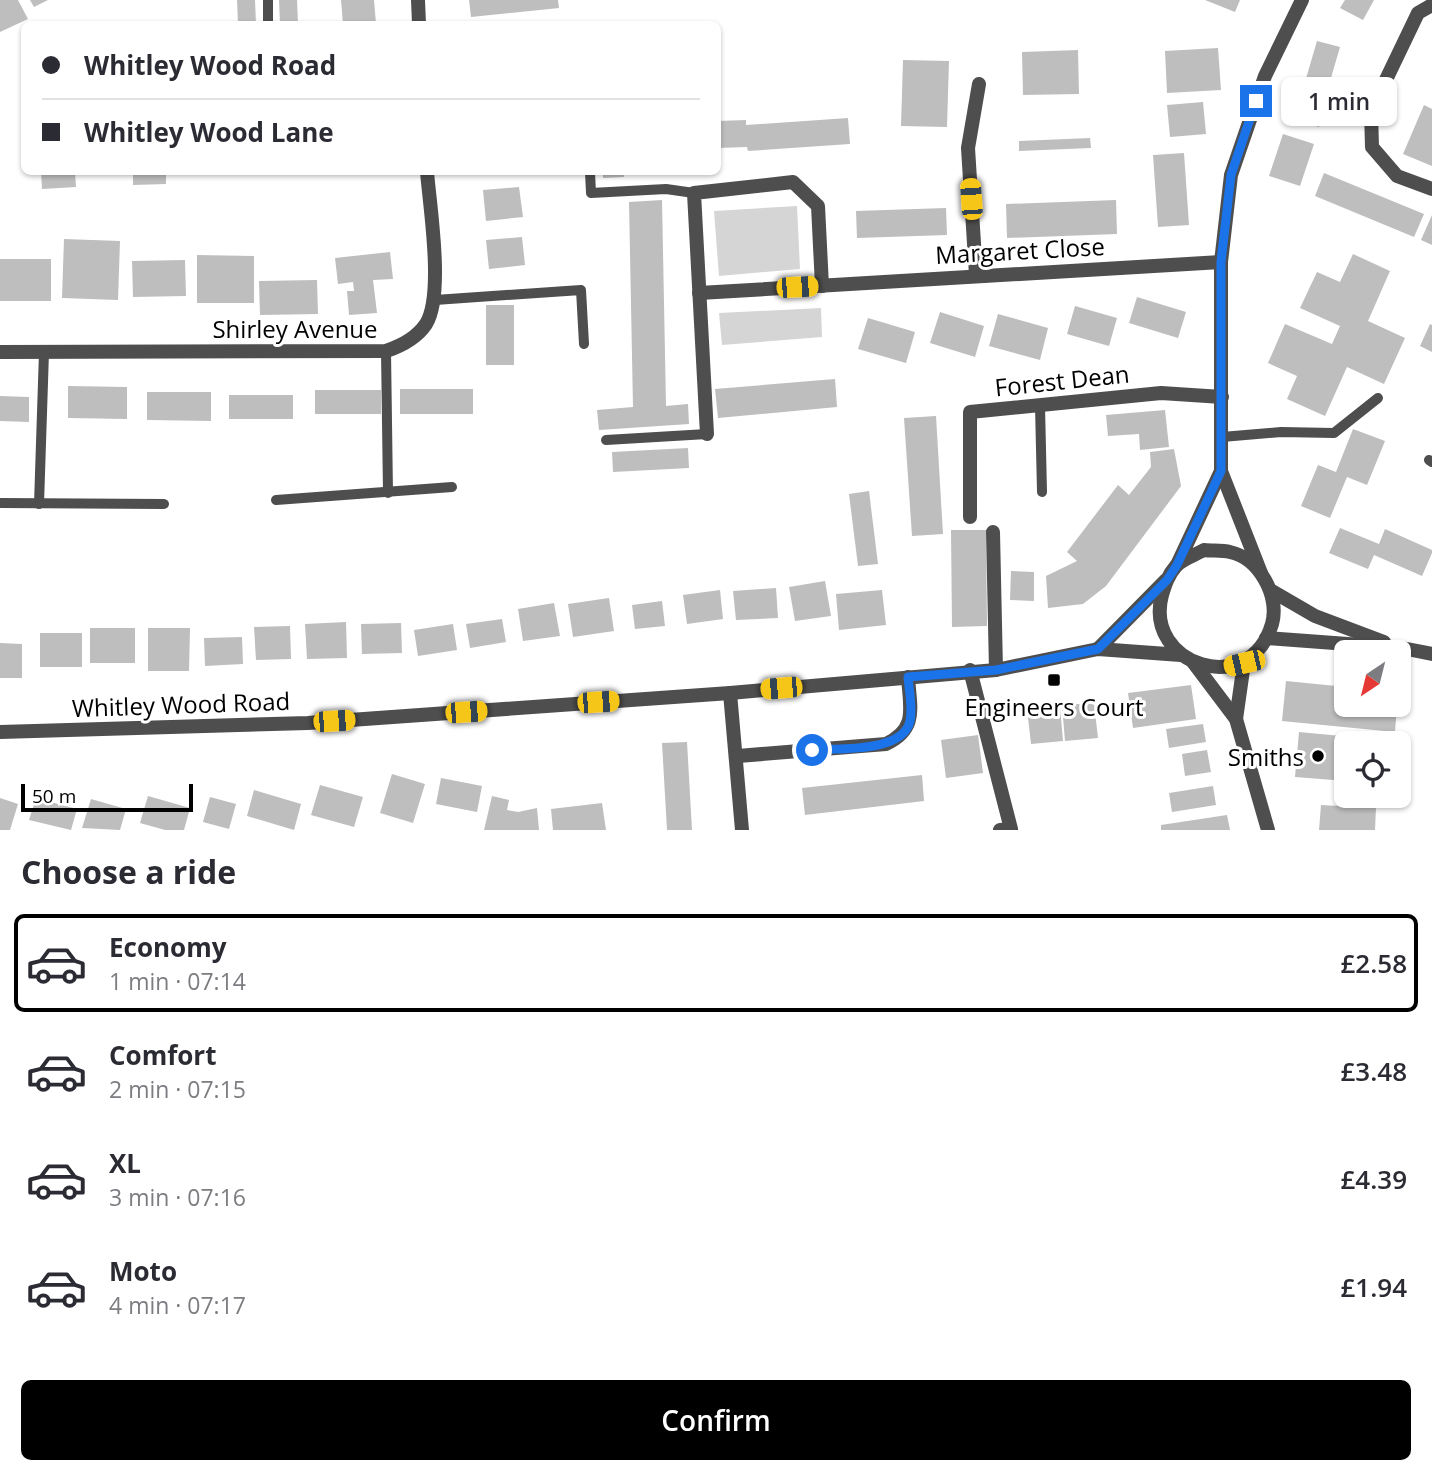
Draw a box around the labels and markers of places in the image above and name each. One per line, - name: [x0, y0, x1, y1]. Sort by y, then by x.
- marker: Engineers Court: [1046, 672, 1062, 688]
- place label: Engineers Court: [965, 690, 1143, 723]
- place label: Smiths: [1228, 740, 1304, 773]
- marker: Smiths: [1310, 748, 1326, 764]

